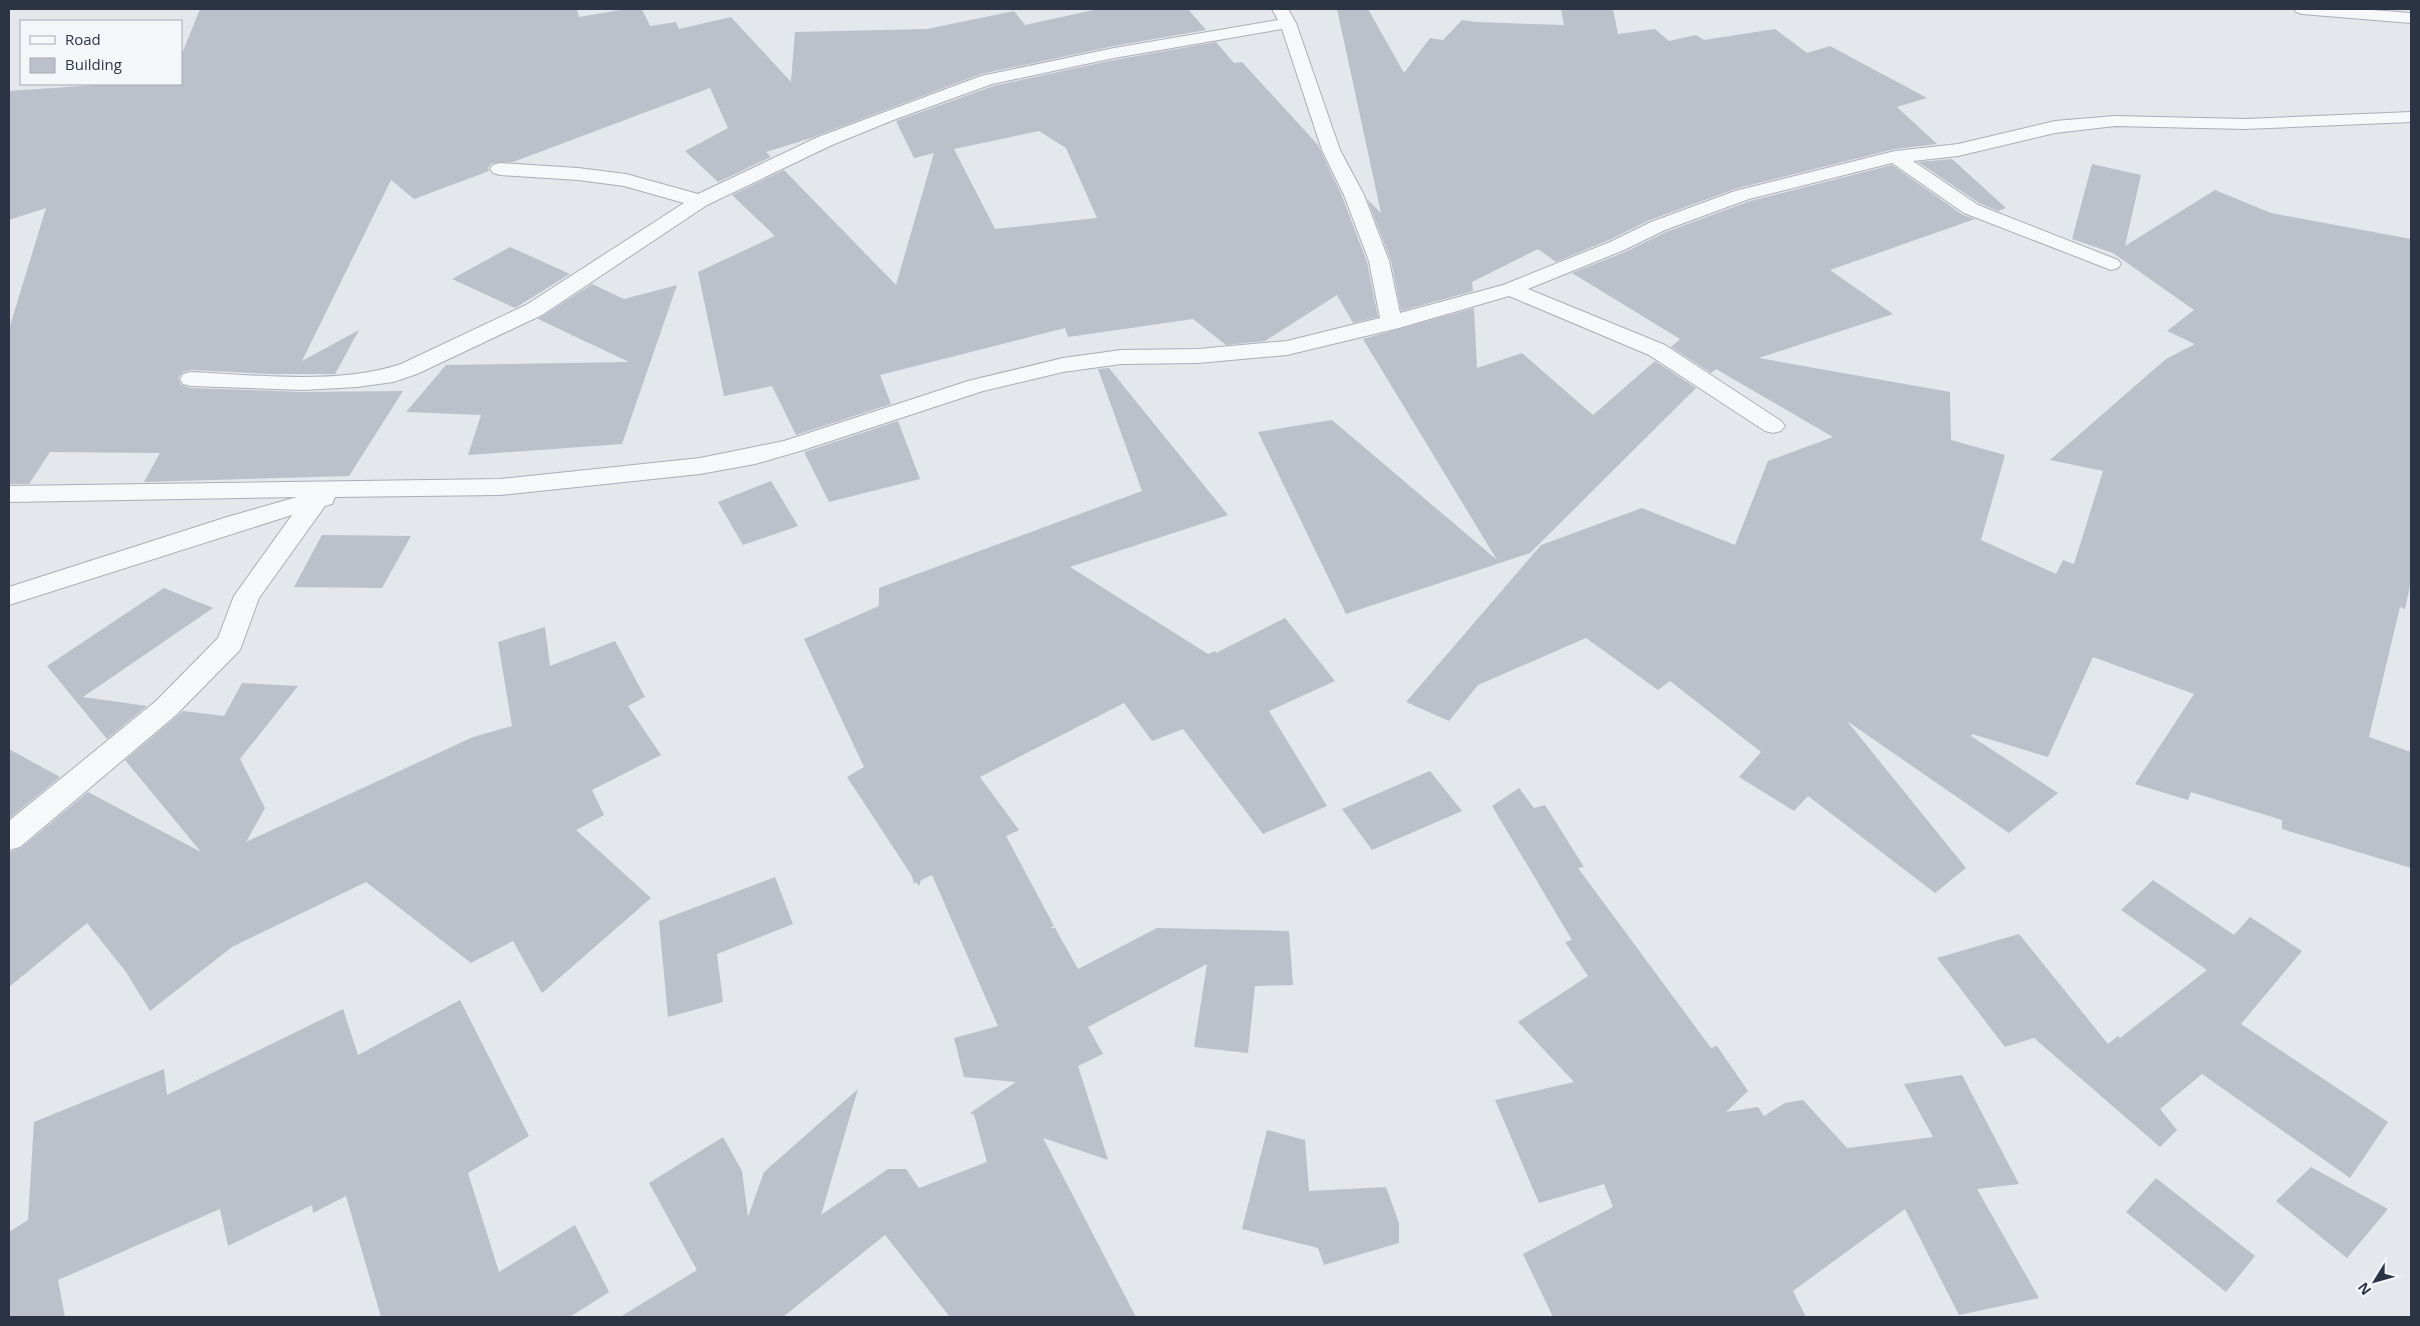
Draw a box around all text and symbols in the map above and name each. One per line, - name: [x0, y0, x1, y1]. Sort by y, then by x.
- legend: [20, 20, 182, 85]
- text: Road: [65, 29, 101, 49]
- text: Building: [65, 54, 122, 74]
- north arrow: [2350, 1256, 2400, 1306]
- text: N: [2353, 1279, 2375, 1299]

